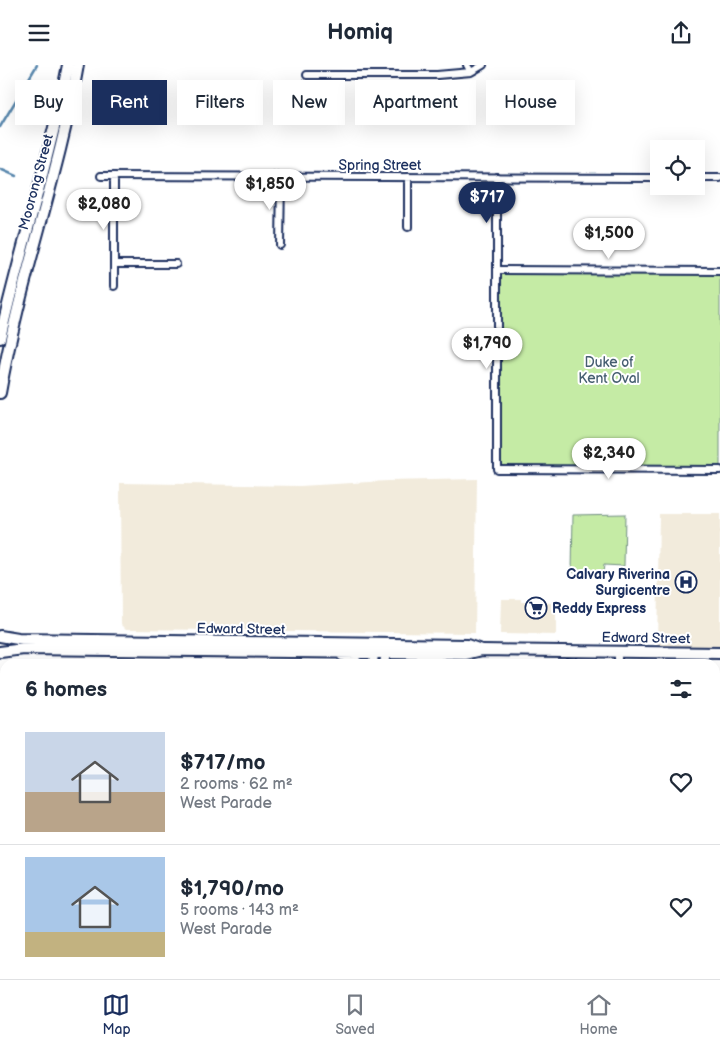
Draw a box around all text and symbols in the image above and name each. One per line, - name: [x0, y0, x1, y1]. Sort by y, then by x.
- icon: menu: [25, 19, 53, 47]
- text: Homiq: [327, 19, 393, 46]
- icon: share: [667, 19, 695, 47]
- chip: Buy: [15, 80, 82, 125]
- chip: Rent: [92, 80, 167, 125]
- chip: Filters: [177, 80, 263, 125]
- chip: New: [273, 80, 345, 125]
- chip: Apartment: [355, 80, 476, 125]
- chip: House: [486, 80, 575, 125]
- street label: Moorong Street: [15, 131, 57, 232]
- map controls: [650, 140, 705, 195]
- button: locate: [650, 140, 705, 195]
- street label: Spring Street: [339, 157, 422, 174]
- pin: $1,850: [229, 169, 311, 211]
- text: $1,850: [245, 175, 295, 194]
- pin: $717: [457, 181, 517, 224]
- text: $717: [470, 188, 504, 207]
- pin: $2,080: [63, 189, 145, 231]
- text: $2,080: [77, 195, 131, 214]
- pin: $1,500: [568, 217, 650, 260]
- text: $1,500: [584, 224, 634, 243]
- pin: $1,790: [446, 327, 528, 370]
- text: $1,790: [462, 334, 512, 353]
- park label: Duke of Kent Oval: [578, 354, 640, 387]
- pin: $2,340: [568, 437, 650, 480]
- text: $2,340: [583, 444, 635, 463]
- place label: Calvary Riverina Surgicentre: [566, 566, 670, 599]
- hospital icon: Calvary Riverina Surgicentre: [674, 570, 698, 594]
- supermarket icon: Reddy Express: [524, 596, 548, 620]
- place label: Reddy Express: [552, 600, 646, 617]
- street label: Edward Street: [197, 620, 286, 638]
- street label: Edward Street: [602, 629, 691, 647]
- icon: filters: [667, 675, 695, 703]
- text: 6 homes: [25, 677, 107, 702]
- text: $717/mo: [180, 750, 266, 775]
- icon: home: [65, 752, 125, 812]
- icon: heart: [667, 768, 695, 796]
- text: 2 rooms · 62 m²: [180, 775, 293, 794]
- text: West Parade: [180, 794, 272, 813]
- text: $1,790/mo: [180, 876, 284, 901]
- icon: home: [65, 877, 125, 937]
- icon: heart: [667, 893, 695, 921]
- text: 5 rooms · 143 m²: [180, 901, 299, 920]
- text: West Parade: [180, 920, 272, 939]
- tab: Map: [102, 991, 131, 1038]
- tab: Saved: [335, 991, 375, 1038]
- tab: Home: [580, 991, 618, 1038]

